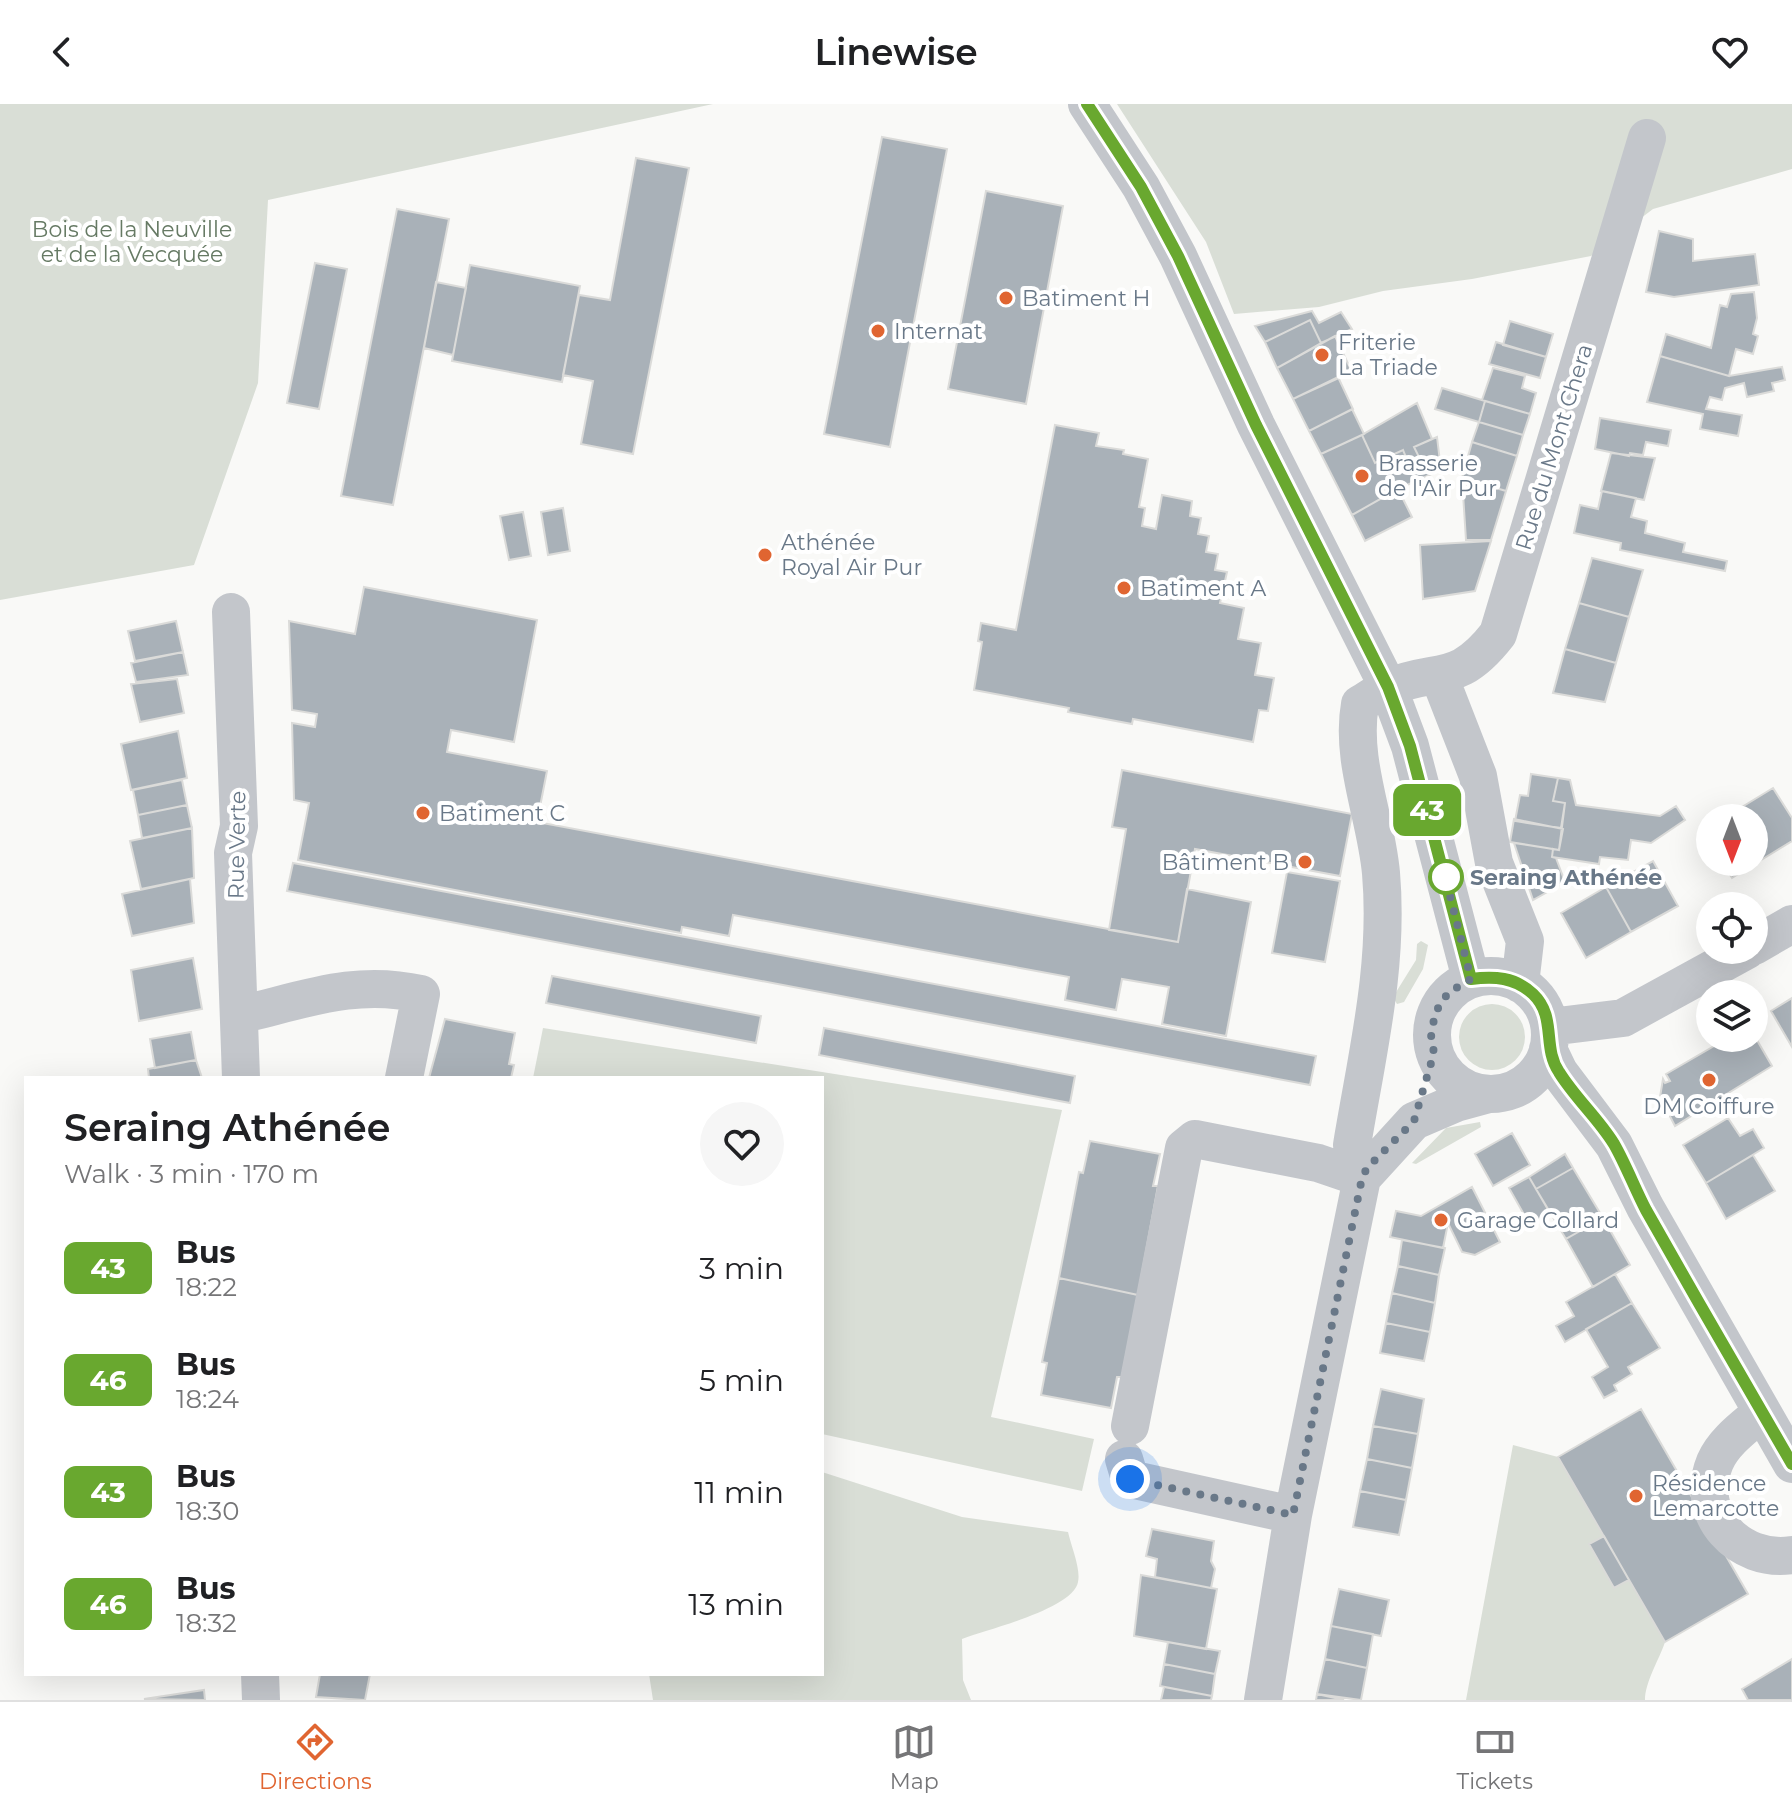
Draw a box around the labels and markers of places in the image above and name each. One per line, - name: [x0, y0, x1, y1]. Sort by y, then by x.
- place label: Batiment H: [1022, 285, 1151, 312]
- marker: Batiment H: [997, 289, 1015, 307]
- place label: Internat: [894, 318, 983, 345]
- marker: Internat: [869, 322, 887, 340]
- place label: Friterie La Triade: [1338, 329, 1438, 381]
- marker: Friterie La Triade: [1313, 346, 1331, 364]
- place label: Brasserie de l'Air Pur: [1378, 450, 1497, 502]
- marker: Brasserie de l'Air Pur: [1353, 467, 1371, 485]
- place label: Athénée Royal Air Pur: [781, 529, 922, 581]
- marker: Athénée Royal Air Pur: [756, 546, 774, 564]
- place label: Batiment A: [1140, 575, 1267, 602]
- marker: Batiment A: [1115, 579, 1133, 597]
- place label: Batiment C: [439, 800, 565, 827]
- marker: Batiment C: [414, 804, 432, 822]
- place label: Bâtiment B: [1162, 849, 1289, 876]
- marker: Bâtiment B: [1296, 853, 1314, 871]
- marker: Seraing Athénée: [1429, 860, 1463, 894]
- place label: Seraing Athénée: [1470, 864, 1662, 891]
- marker: DM Coiffure: [1700, 1071, 1718, 1089]
- place label: DM Coiffure: [1643, 1093, 1775, 1120]
- place label: Garage Collard: [1457, 1207, 1619, 1234]
- marker: Garage Collard: [1432, 1211, 1450, 1229]
- place label: Résidence Lemarcotte: [1652, 1470, 1779, 1522]
- marker: Résidence Lemarcotte: [1627, 1487, 1645, 1505]

